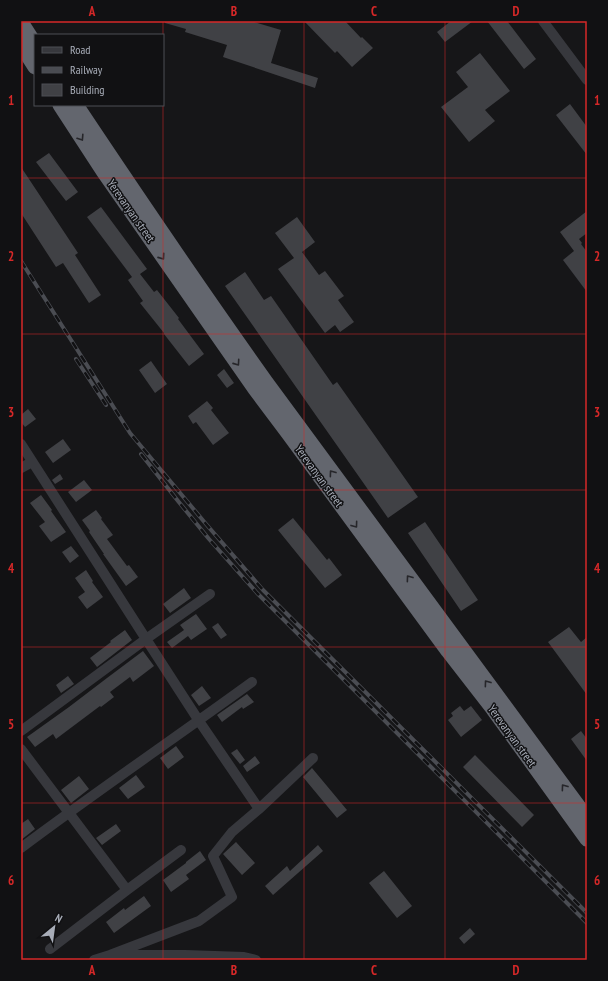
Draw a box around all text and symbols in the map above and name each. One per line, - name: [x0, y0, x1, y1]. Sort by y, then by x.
- text: A: [88, 3, 96, 20]
- text: B: [231, 3, 237, 20]
- text: C: [371, 3, 377, 20]
- text: D: [513, 3, 520, 20]
- legend: [34, 34, 164, 106]
- text: Road: [70, 42, 90, 57]
- text: Railway: [70, 62, 103, 77]
- text: Building: [70, 82, 105, 97]
- text: 1: [8, 92, 14, 109]
- text: 1: [594, 92, 600, 109]
- one-way arrow: [77, 133, 84, 140]
- street label: Yerevanyan street: [104, 176, 159, 246]
- text: 2: [8, 248, 14, 265]
- text: 2: [594, 248, 600, 265]
- one-way arrow: [157, 252, 164, 259]
- one-way arrow: [232, 359, 239, 366]
- text: 3: [8, 404, 14, 421]
- text: 3: [594, 404, 600, 421]
- street label: Yerevanyan street: [292, 442, 347, 510]
- one-way arrow: [330, 471, 337, 478]
- one-way arrow: [350, 520, 357, 527]
- text: 4: [8, 560, 15, 577]
- text: 4: [594, 560, 601, 577]
- one-way arrow: [407, 575, 414, 582]
- one-way arrow: [484, 680, 491, 687]
- street label: Yerevanyan street: [485, 702, 540, 770]
- text: 5: [8, 716, 14, 733]
- text: 5: [594, 716, 600, 733]
- one-way arrow: [561, 784, 569, 791]
- text: 6: [8, 872, 14, 889]
- text: 6: [594, 872, 600, 889]
- north arrow: [34, 907, 74, 947]
- text: N: [53, 911, 65, 926]
- text: A: [88, 962, 96, 979]
- text: B: [231, 962, 237, 979]
- text: C: [371, 962, 377, 979]
- text: D: [513, 962, 520, 979]

